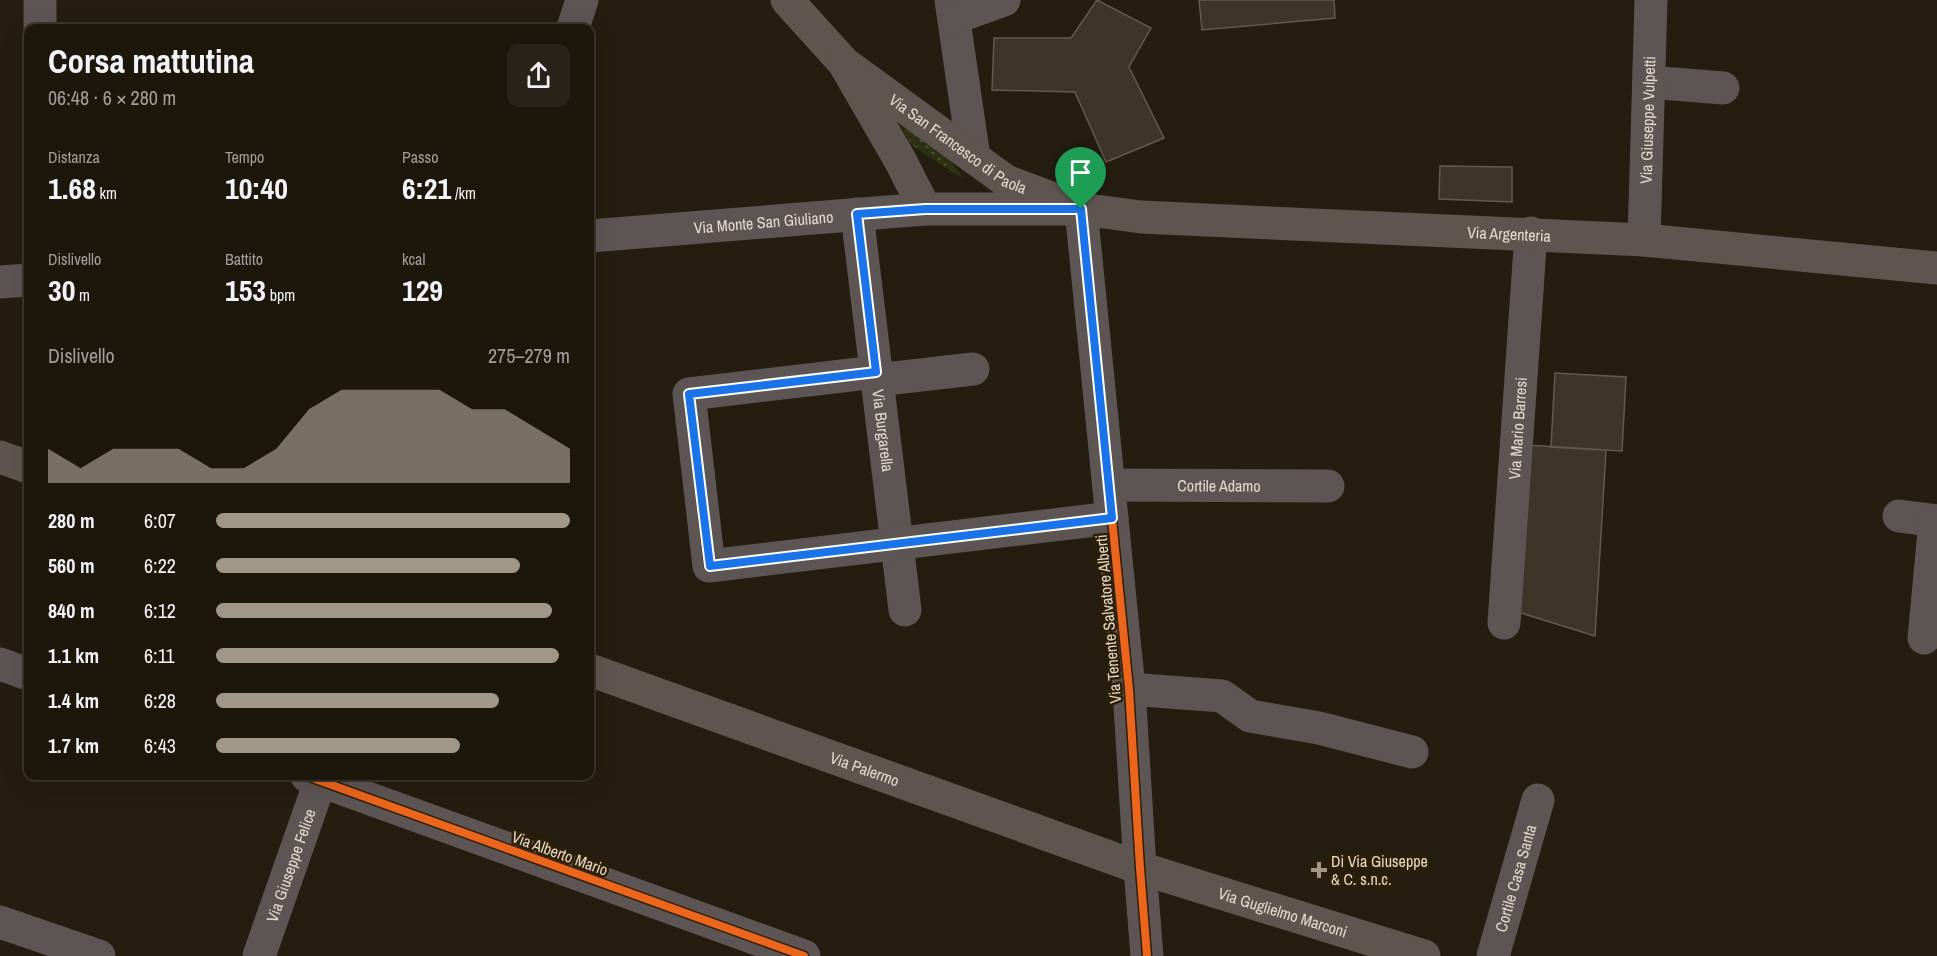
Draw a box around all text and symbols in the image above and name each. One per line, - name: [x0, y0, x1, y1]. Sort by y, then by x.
- text: Corsa mattutina: [48, 39, 254, 83]
- button: share: [507, 44, 570, 107]
- street label: Via Giuseppe Vulpetti: [1635, 56, 1660, 184]
- text: 06:48 · 6 × 280 m: [48, 84, 176, 111]
- street label: Via San Francesco di Paola: [885, 88, 1030, 199]
- text: Distanza: [48, 146, 100, 168]
- text: Tempo: [225, 146, 264, 168]
- text: Passo: [402, 146, 438, 168]
- pin: [1055, 147, 1106, 209]
- icon: arrive: [1064, 156, 1097, 189]
- text: 1.68: [48, 168, 96, 208]
- text: 10:40: [225, 168, 288, 208]
- text: 6:21: [402, 168, 451, 208]
- text: km: [96, 182, 117, 204]
- text: /km: [451, 182, 476, 204]
- street label: Via Monte San Giuliano: [693, 205, 834, 239]
- street label: Via Argenteria: [1467, 221, 1552, 247]
- text: Dislivello: [48, 248, 101, 270]
- text: Battito: [225, 248, 263, 270]
- text: kcal: [402, 248, 425, 270]
- text: 30: [48, 270, 75, 310]
- text: 153: [225, 270, 266, 310]
- text: 129: [402, 270, 443, 310]
- text: m: [75, 284, 90, 306]
- text: bpm: [266, 284, 295, 306]
- text: Dislivello: [48, 342, 115, 369]
- text: 275–279 m: [488, 342, 570, 369]
- street label: Via Mario Barresi: [1503, 376, 1532, 480]
- street label: Via Burgarella: [867, 388, 899, 474]
- street label: Cortile Adamo: [1177, 474, 1261, 497]
- text: 280 m: [48, 507, 95, 534]
- text: 6:07: [144, 507, 176, 534]
- street label: Via Tenente Salvatore Alberti: [1090, 534, 1126, 704]
- text: 560 m: [48, 552, 95, 579]
- text: 6:22: [144, 552, 176, 579]
- text: 840 m: [48, 597, 95, 624]
- text: 6:12: [144, 597, 176, 624]
- text: 1.1 km: [48, 642, 99, 669]
- text: 6:11: [144, 642, 175, 669]
- text: 1.4 km: [48, 687, 99, 714]
- text: 6:28: [144, 687, 176, 714]
- text: 1.7 km: [48, 732, 99, 759]
- text: 6:43: [144, 732, 176, 759]
- street label: Via Palermo: [827, 746, 902, 791]
- street label: Via Giuseppe Felice: [261, 806, 321, 925]
- street label: Cortile Casa Santa: [1490, 821, 1542, 935]
- street label: Via Alberto Mario: [509, 825, 611, 881]
- place label: Di Via Giuseppe & C. s.n.c.: [1331, 850, 1428, 890]
- marker: Di Via Giuseppe & C. s.n.c.: [1312, 863, 1326, 877]
- street label: Via Guglielmo Marconi: [1215, 882, 1350, 943]

